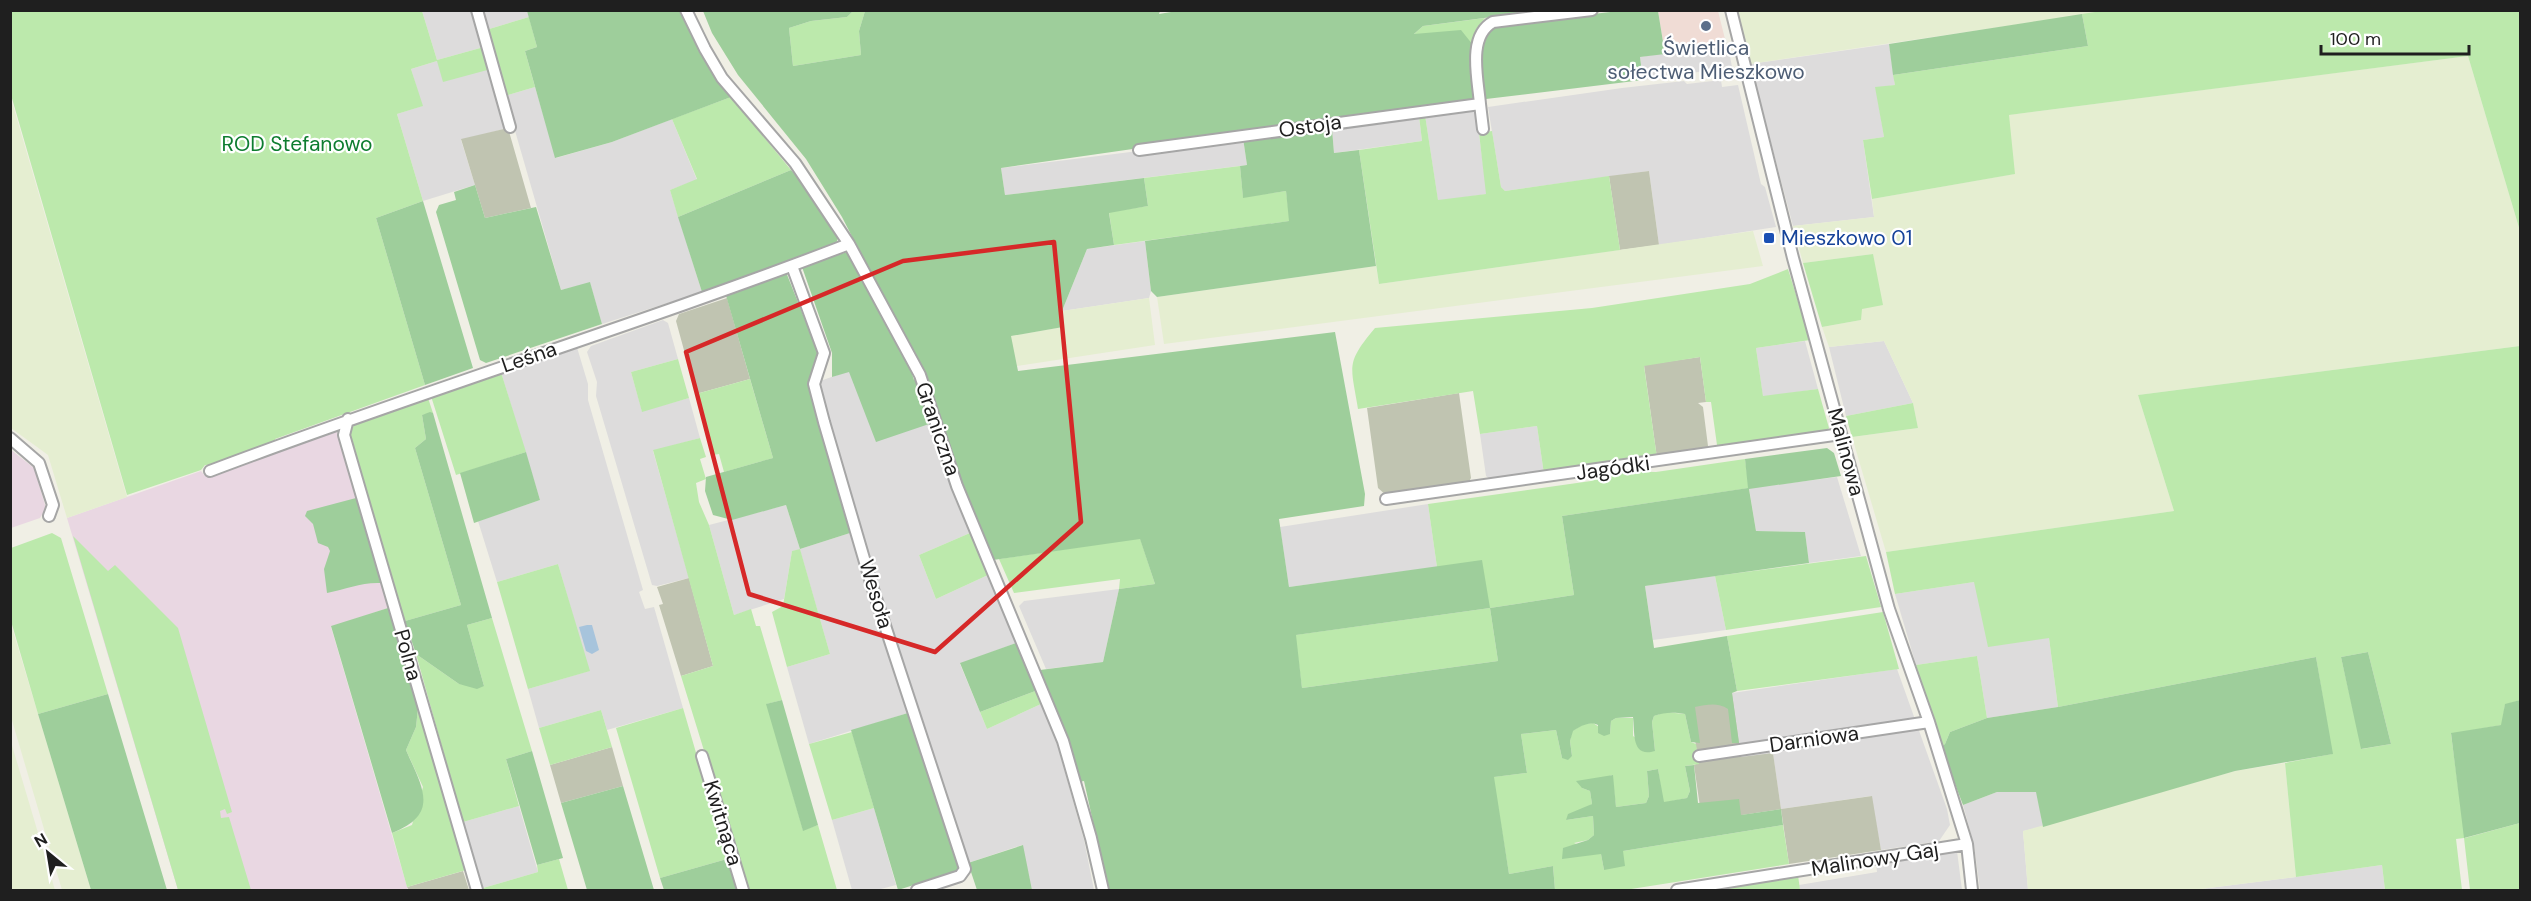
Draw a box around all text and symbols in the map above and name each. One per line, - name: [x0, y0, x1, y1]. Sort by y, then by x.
- scale bar: [2321, 18, 2470, 56]
- marker: Świetlica sołectwa Mieszkowo: [1699, 19, 1713, 33]
- text: 100 m: [2330, 27, 2381, 51]
- place label: Świetlica sołectwa Mieszkowo: [1607, 34, 1805, 86]
- street label: Ostoja: [1277, 108, 1343, 144]
- park label: ROD Stefanowo: [221, 130, 373, 158]
- place label: Mieszkowo 01: [1781, 224, 1912, 252]
- marker: Mieszkowo 01: [1762, 231, 1776, 245]
- street label: Leśna: [498, 335, 560, 379]
- street label: Graniczna: [909, 378, 967, 480]
- street label: Malinowa: [1821, 405, 1871, 499]
- street label: Jagódki: [1574, 449, 1652, 487]
- street label: Wesoła: [852, 556, 900, 632]
- street label: Polna: [387, 626, 429, 684]
- street label: Darniowa: [1768, 719, 1860, 759]
- street label: Kwitnąca: [697, 777, 749, 869]
- north arrow: [18, 823, 78, 883]
- text: N: [30, 828, 51, 852]
- street label: Malinowy Gaj: [1809, 835, 1941, 883]

